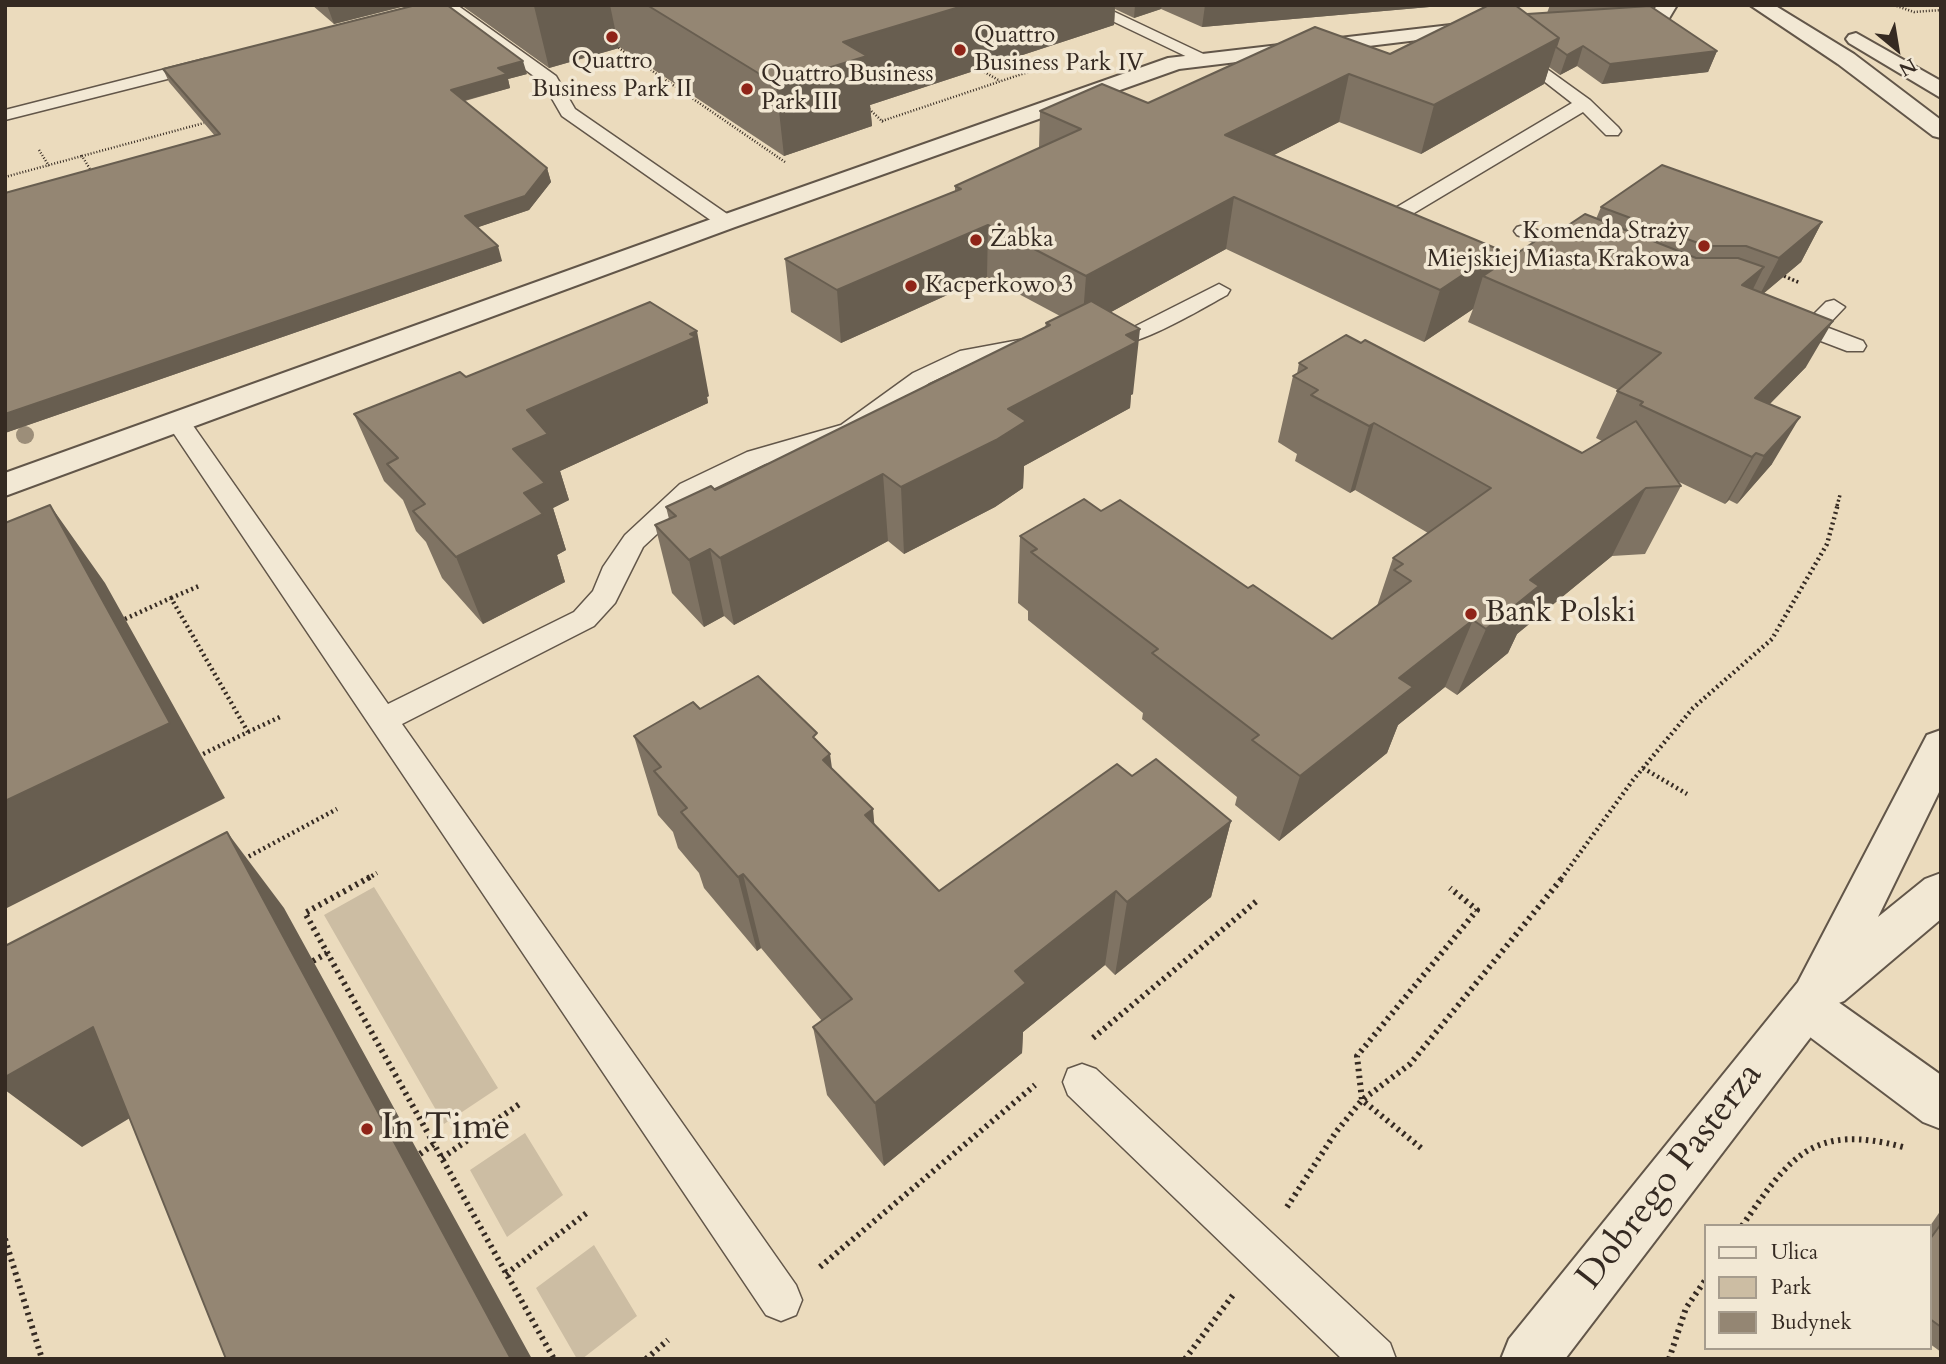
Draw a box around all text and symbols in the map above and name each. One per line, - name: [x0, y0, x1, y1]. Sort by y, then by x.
- north arrow: [1862, 14, 1932, 84]
- place label: Quattro Business Park IV: [974, 22, 1144, 78]
- marker: Quattro Business Park II: [604, 29, 620, 45]
- marker: Quattro Business Park IV: [952, 42, 968, 58]
- place label: Quattro Business Park II: [532, 48, 692, 104]
- text: N: [1894, 52, 1921, 83]
- place label: Quattro Business Park III: [761, 61, 933, 117]
- marker: Quattro Business Park III: [739, 81, 755, 97]
- place label: Komenda Straży Miejskiej Miasta Krakowa: [1427, 218, 1690, 274]
- place label: Żabka: [990, 226, 1054, 254]
- marker: Żabka: [968, 232, 984, 248]
- marker: Komenda Straży Miejskiej Miasta Krakowa: [1696, 238, 1712, 254]
- place label: Kacperkowo 3: [925, 272, 1073, 300]
- marker: Kacperkowo 3: [903, 278, 919, 294]
- place label: Bank Polski: [1485, 596, 1636, 632]
- marker: Bank Polski: [1463, 606, 1479, 622]
- street label: Dobrego Pasterza: [1569, 1055, 1773, 1299]
- place label: In Time: [381, 1107, 510, 1151]
- marker: In Time: [359, 1121, 375, 1137]
- legend: [1704, 1224, 1932, 1350]
- text: Ulica: [1771, 1238, 1818, 1267]
- text: Park: [1771, 1273, 1811, 1302]
- text: Budynek: [1771, 1308, 1852, 1337]

